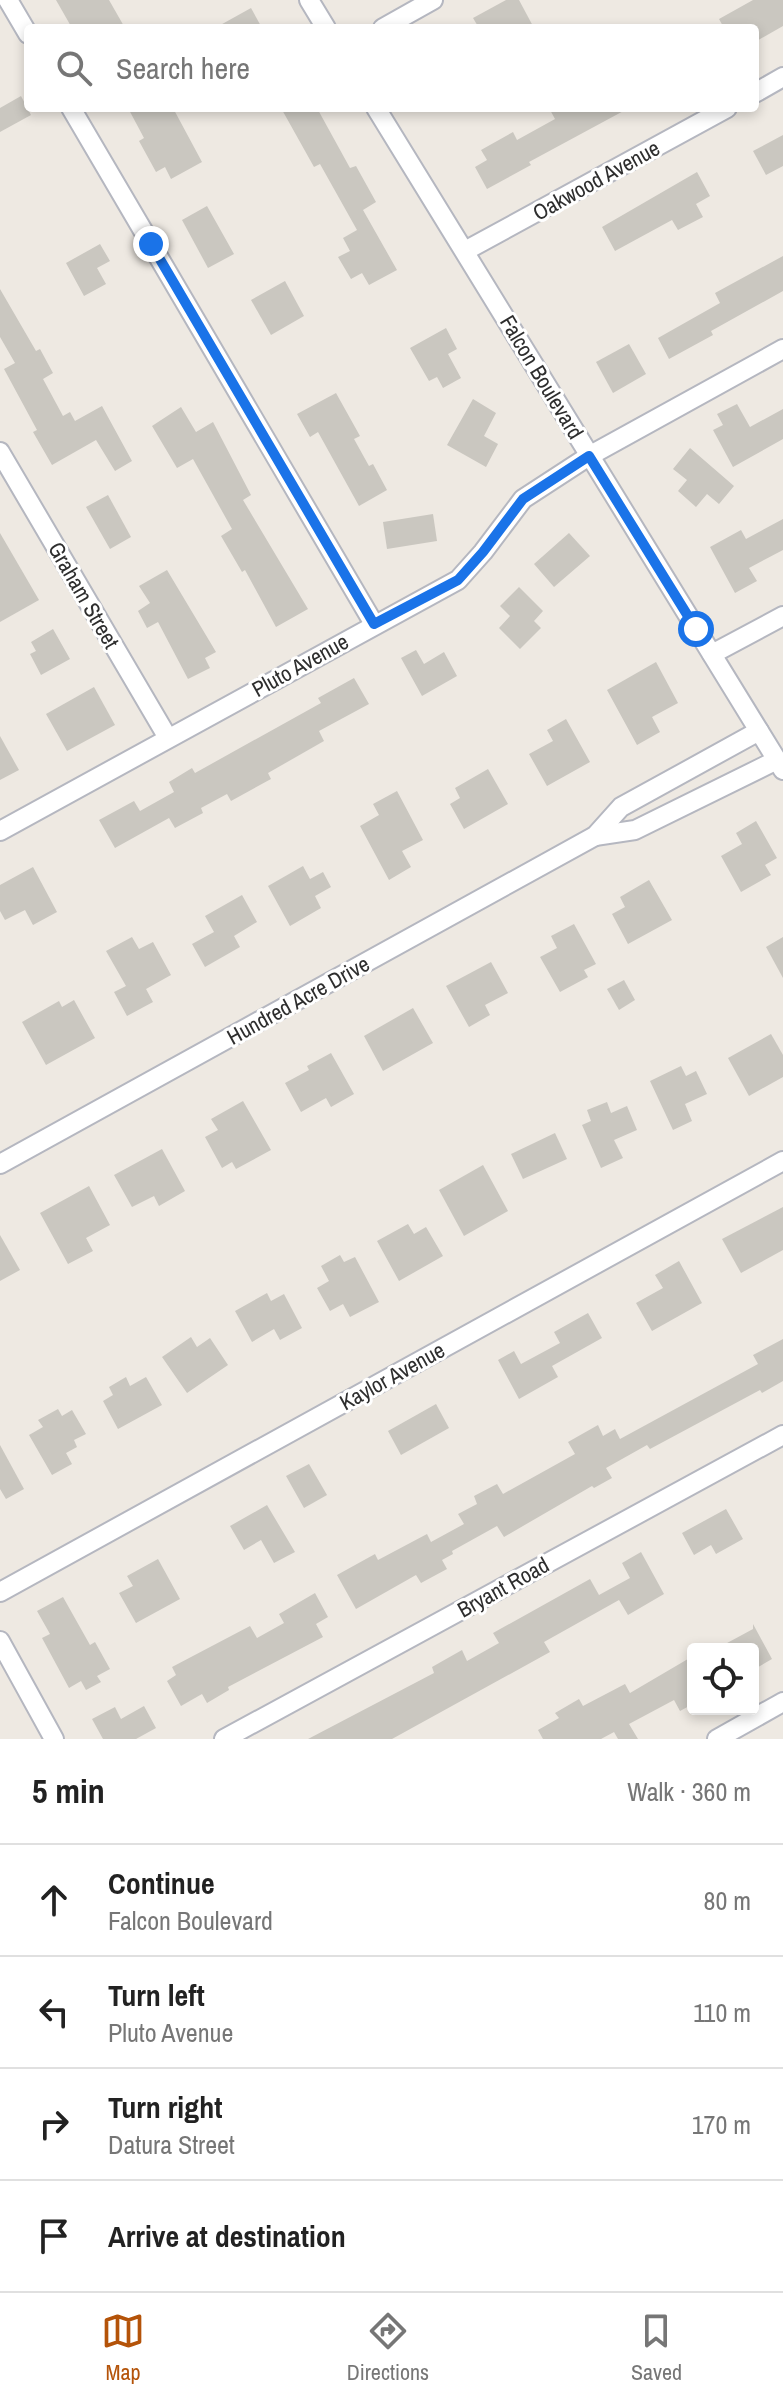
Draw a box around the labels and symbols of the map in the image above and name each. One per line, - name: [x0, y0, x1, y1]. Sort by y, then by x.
- street label: Oakwood Avenue: [527, 133, 665, 227]
- route end: [133, 226, 169, 262]
- street label: Falcon Boulevard: [493, 309, 591, 445]
- street label: Graham Street: [41, 536, 127, 654]
- route start: [678, 611, 714, 647]
- street label: Pluto Avenue: [246, 626, 354, 704]
- street label: Hundred Acre Drive: [221, 948, 375, 1052]
- street label: Kaylor Avenue: [334, 1335, 450, 1417]
- street label: Bryant Road: [452, 1550, 554, 1624]

